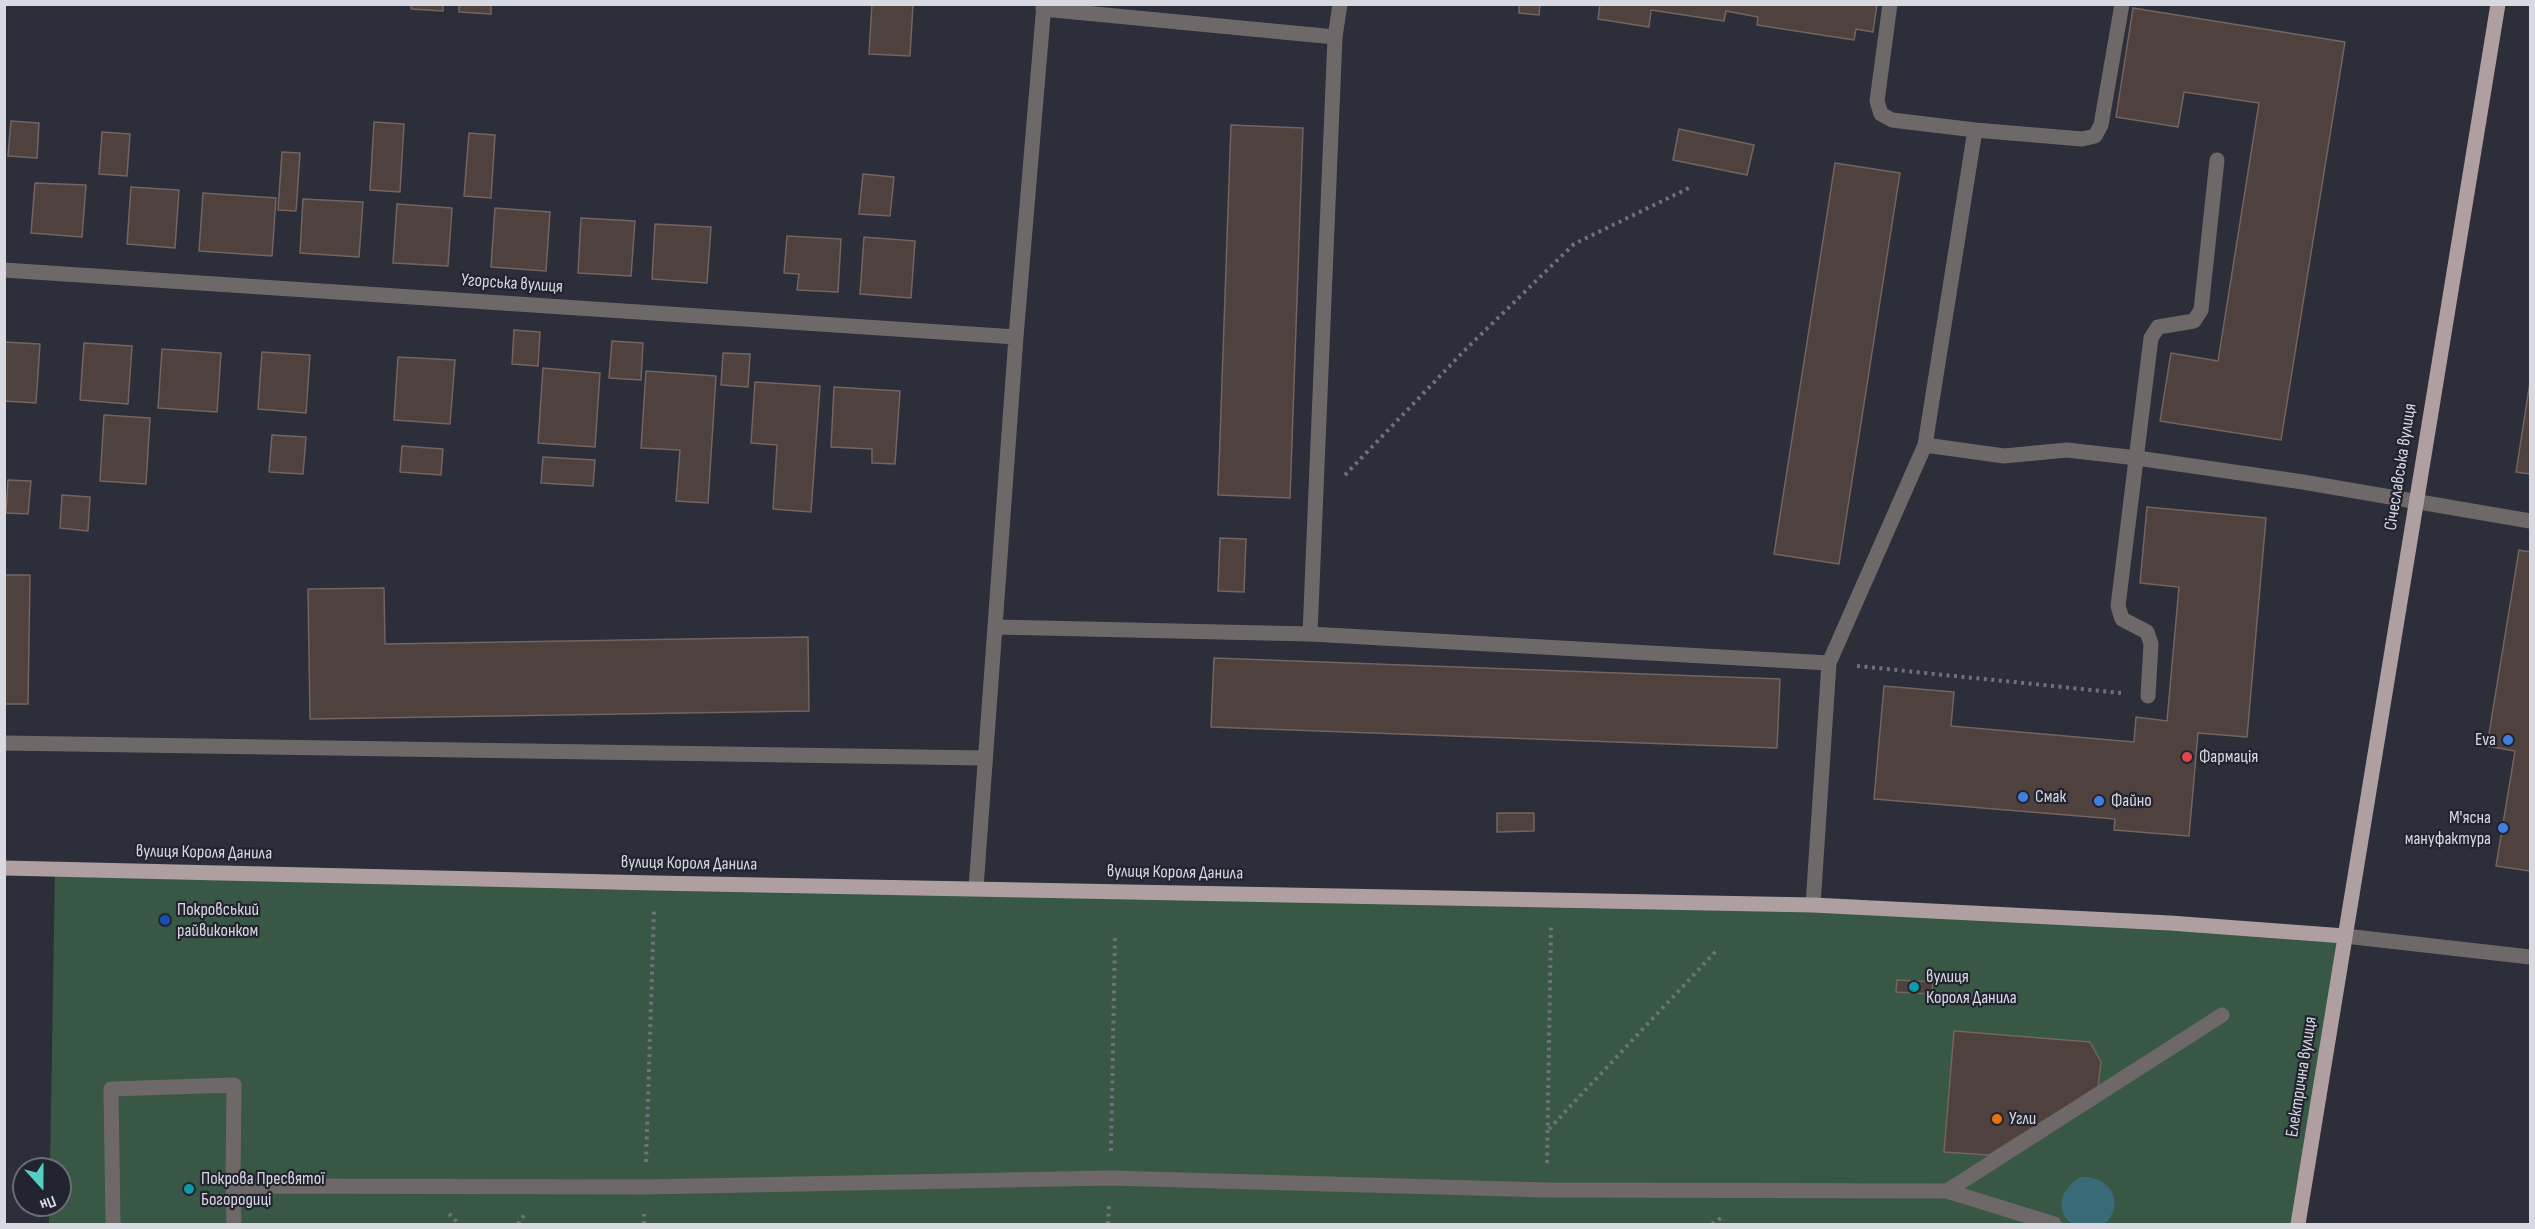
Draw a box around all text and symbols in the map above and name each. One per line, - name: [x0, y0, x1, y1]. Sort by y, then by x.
- street label: Угорська вулиця: [460, 270, 564, 298]
- street label: Січеславська вулиця: [2380, 402, 2422, 532]
- place label: Eva: [2475, 729, 2496, 751]
- marker: Eva: [2501, 733, 2515, 747]
- place label: Фармація: [2199, 746, 2258, 768]
- marker: Фармація: [2180, 750, 2194, 764]
- place label: Смак: [2035, 786, 2066, 808]
- marker: Смак: [2016, 790, 2030, 804]
- place label: Файно: [2111, 790, 2152, 812]
- marker: Файно: [2092, 794, 2106, 808]
- place label: М'ясна мануфактура: [2405, 807, 2491, 850]
- marker: М'ясна мануфактура: [2496, 821, 2510, 835]
- street label: вулиця Короля Данила: [136, 841, 272, 865]
- street label: вулиця Короля Данила: [621, 852, 757, 876]
- street label: вулиця Короля Данила: [1107, 861, 1243, 885]
- place label: Покровський райвиконком: [177, 899, 259, 942]
- marker: Покровський райвиконком: [158, 913, 172, 927]
- place label: вулиця Короля Данила: [1926, 966, 2017, 1008]
- marker: вулиця Короля Данила: [1907, 980, 1921, 994]
- street label: Електрична вулиця: [2282, 1015, 2322, 1139]
- place label: Угли: [2009, 1108, 2036, 1130]
- marker: Угли: [1990, 1112, 2004, 1126]
- north arrow: [12, 1157, 72, 1217]
- place label: Покрова Пресвятої Богородиці: [201, 1168, 324, 1210]
- marker: Покрова Пресвятої Богородиці: [182, 1182, 196, 1196]
- text: Пн: [37, 1191, 59, 1214]

